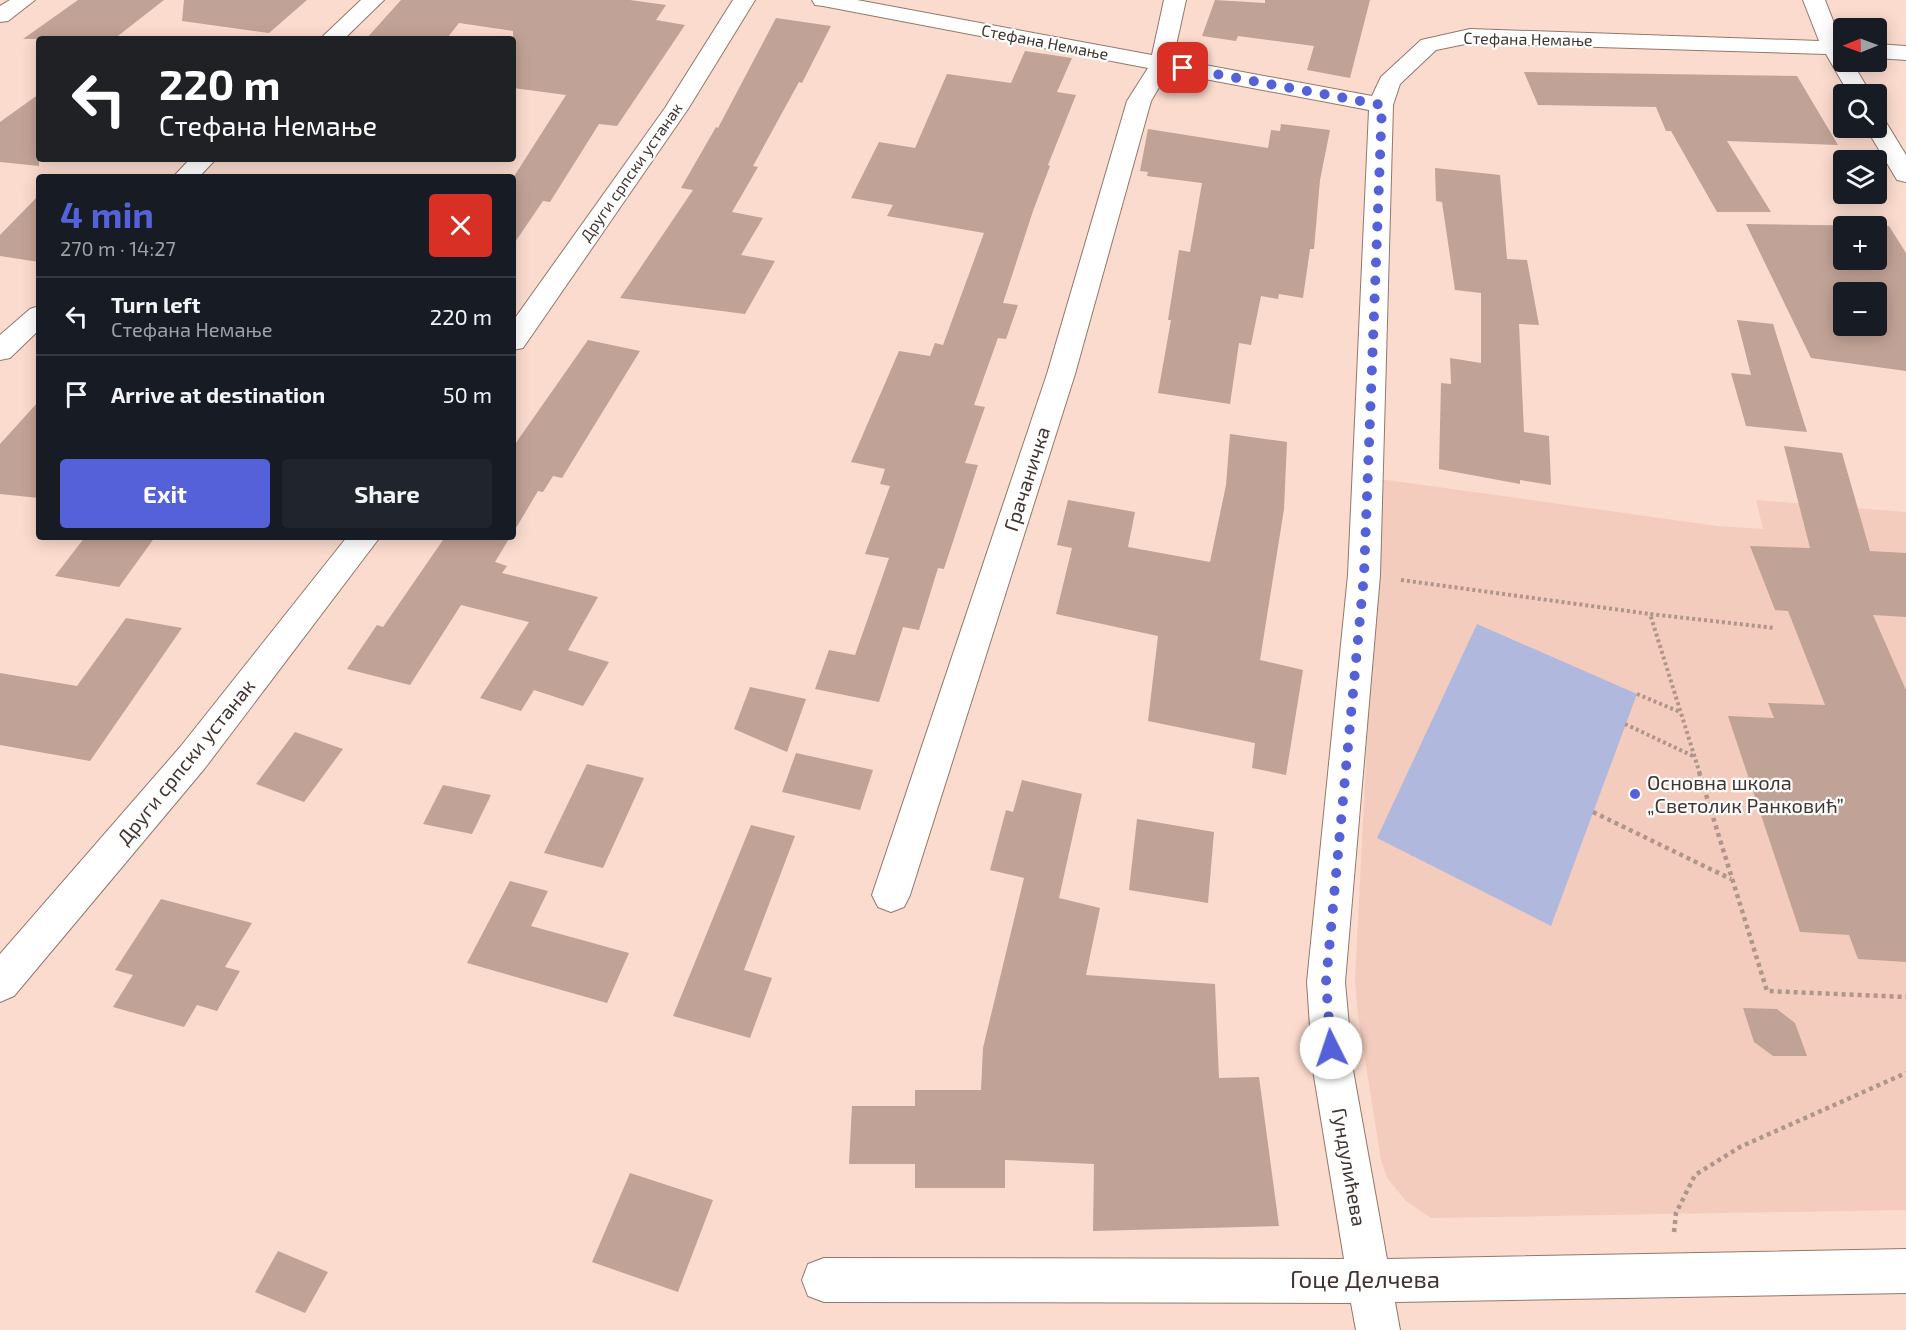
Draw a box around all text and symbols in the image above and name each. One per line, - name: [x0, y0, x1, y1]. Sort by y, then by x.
- north arrow: [1833, 18, 1887, 72]
- map controls: [1833, 18, 1887, 336]
- street label: Стефана Немање: [980, 20, 1110, 63]
- street label: Стефана Немање: [1463, 28, 1593, 49]
- pin: [1157, 42, 1208, 93]
- icon: arrive: [1166, 51, 1199, 84]
- text: 220 m: [159, 58, 280, 108]
- icon: left: [60, 60, 138, 138]
- button: search: [1833, 84, 1887, 138]
- street label: Други српски устанак: [576, 98, 687, 245]
- text: Стефана Немање: [159, 109, 377, 141]
- button: layers: [1833, 150, 1887, 204]
- text: 4 min: [60, 192, 154, 235]
- button: close: [429, 194, 492, 257]
- button: +: [1833, 216, 1887, 270]
- text: 270 m · 14:27: [60, 236, 176, 260]
- button: −: [1833, 282, 1887, 336]
- text: Turn left: [111, 291, 200, 317]
- icon: left: [60, 300, 93, 333]
- text: 220 m: [430, 303, 492, 329]
- text: Стефана Немање: [111, 317, 273, 341]
- icon: arrive: [60, 378, 93, 411]
- text: Arrive at destination: [111, 381, 325, 407]
- text: 50 m: [443, 381, 492, 407]
- street label: Грачаничка: [998, 423, 1054, 534]
- button: Exit: [60, 459, 270, 528]
- button: Share: [282, 459, 492, 528]
- street label: Други српски устанак: [111, 674, 260, 850]
- place label: Основна школа „Светолик Ранковић”: [1647, 770, 1844, 817]
- marker: Основна школа „Светолик Ранковић”: [1628, 787, 1642, 801]
- position arrow: [1299, 1016, 1363, 1080]
- street label: Гундулићева: [1327, 1106, 1372, 1228]
- street label: Гоце Делчева: [1290, 1264, 1440, 1293]

